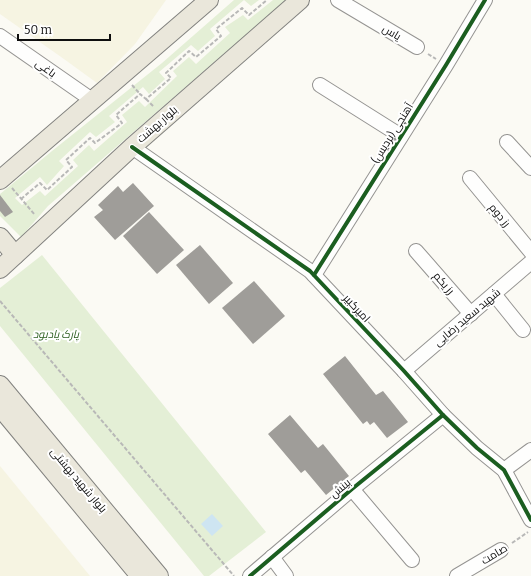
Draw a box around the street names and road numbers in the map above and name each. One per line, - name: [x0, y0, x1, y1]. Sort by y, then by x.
- street label: یاس: [380, 22, 403, 43]
- street label: باغی: [33, 57, 59, 80]
- street label: آهنچی (پردیس): [369, 101, 416, 166]
- street label: بلوار بهشت: [134, 103, 180, 145]
- street label: رز دوم: [485, 201, 513, 230]
- street label: رز یکم: [430, 269, 457, 298]
- street label: شهید سعید رضایی: [431, 286, 503, 349]
- street label: امیرکبیر: [340, 291, 373, 325]
- street label: بلوار شهید بهشتی: [48, 445, 110, 516]
- street label: بینش: [327, 476, 353, 501]
- street label: صامت: [479, 542, 510, 567]

